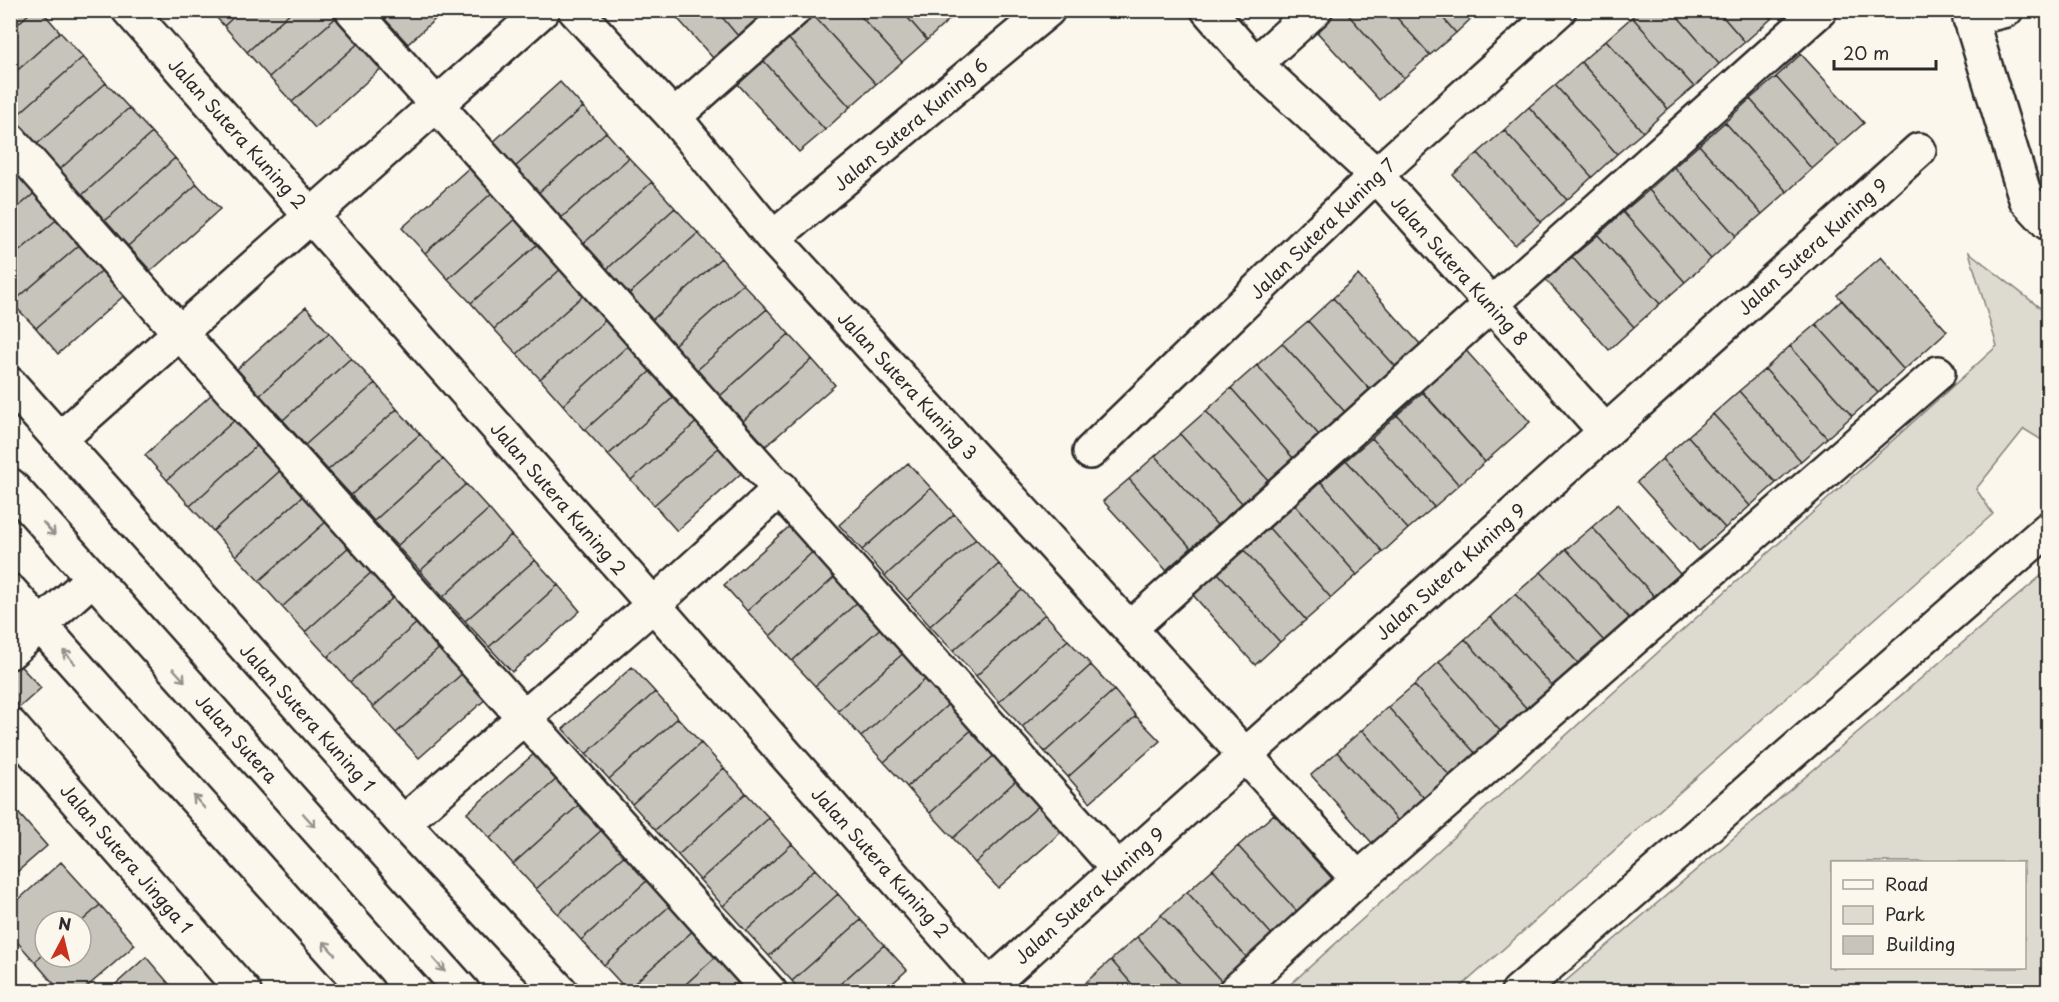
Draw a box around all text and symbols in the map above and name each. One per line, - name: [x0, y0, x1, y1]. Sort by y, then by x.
- scale bar: [1834, 33, 1936, 71]
- text: 20 m: [1843, 39, 1889, 66]
- street label: Jalan Sutera Kuning 2: [163, 51, 313, 215]
- street label: Jalan Sutera Kuning 6: [827, 51, 993, 197]
- street label: Jalan Sutera Kuning 7: [1243, 151, 1401, 305]
- street label: Jalan Sutera Kuning 9: [1731, 171, 1893, 321]
- street label: Jalan Sutera Kuning 8: [1385, 189, 1535, 351]
- street label: Jalan Sutera Kuning 3: [832, 305, 984, 465]
- street label: Jalan Sutera Kuning 2: [485, 415, 633, 581]
- street label: Jalan Sutera Kuning 9: [1369, 496, 1531, 646]
- one-way arrow: [42, 521, 56, 536]
- street label: Jalan Sutera Kuning 1: [236, 639, 380, 795]
- one-way arrow: [62, 650, 76, 665]
- one-way arrow: [172, 667, 186, 682]
- street label: Jalan Sutera: [191, 689, 283, 787]
- street label: Jalan Sutera Jingga 1: [54, 777, 200, 939]
- street label: Jalan Sutera Kuning 2: [806, 780, 956, 944]
- one-way arrow: [192, 795, 206, 810]
- one-way arrow: [302, 812, 316, 827]
- street label: Jalan Sutera Kuning 9: [1008, 820, 1170, 970]
- legend: [1831, 861, 2026, 969]
- text: Road: [1885, 870, 1929, 897]
- text: Park: [1885, 900, 1925, 927]
- north arrow: [33, 909, 93, 969]
- text: N: [57, 910, 73, 936]
- text: Building: [1885, 930, 1955, 957]
- one-way arrow: [322, 941, 336, 956]
- one-way arrow: [432, 957, 446, 972]

